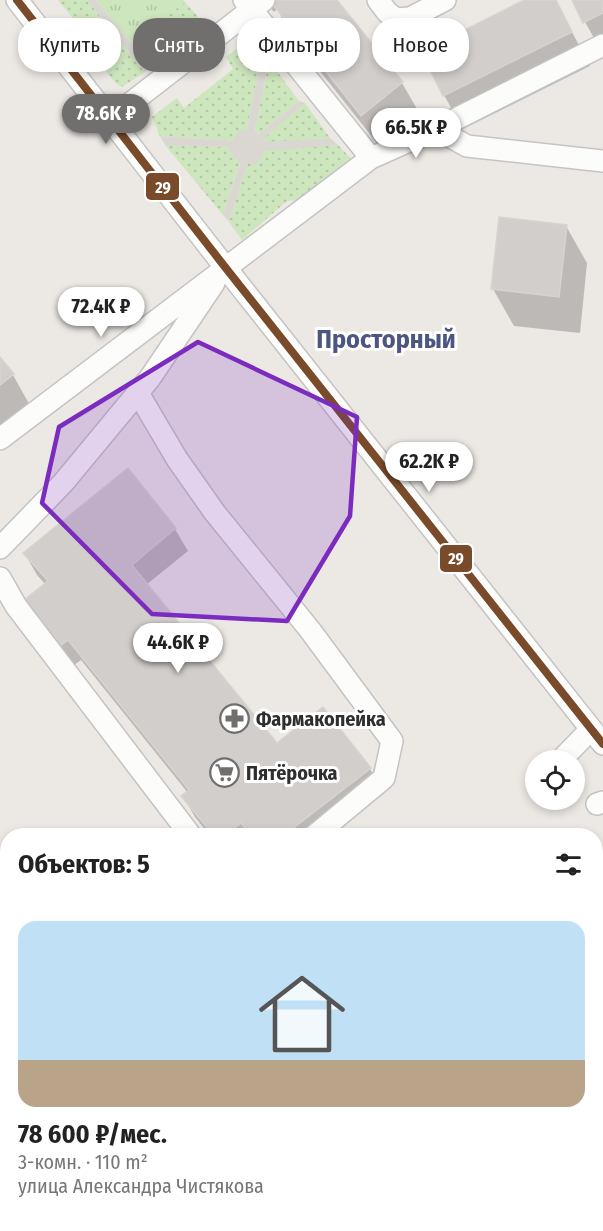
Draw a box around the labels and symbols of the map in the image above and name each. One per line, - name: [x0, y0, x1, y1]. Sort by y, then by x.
- pin: 78.6K ₽: [51, 94, 161, 145]
- pin: 66.5K ₽: [361, 108, 471, 159]
- line badge: 29: [145, 172, 180, 201]
- text: 29: [154, 178, 171, 197]
- pin: 72.4K ₽: [46, 287, 156, 338]
- district label: Просторный: [316, 324, 456, 355]
- pin: 62.2K ₽: [374, 442, 484, 493]
- line badge: 29: [439, 544, 473, 573]
- text: 29: [447, 549, 464, 568]
- pin: 44.6K ₽: [123, 623, 233, 674]
- pharmacy icon: Фармакопейка: [219, 703, 251, 735]
- place label: Фармакопейка: [256, 707, 386, 731]
- supermarket icon: Пятёрочка: [209, 757, 241, 789]
- place label: Пятёрочка: [246, 761, 338, 785]

